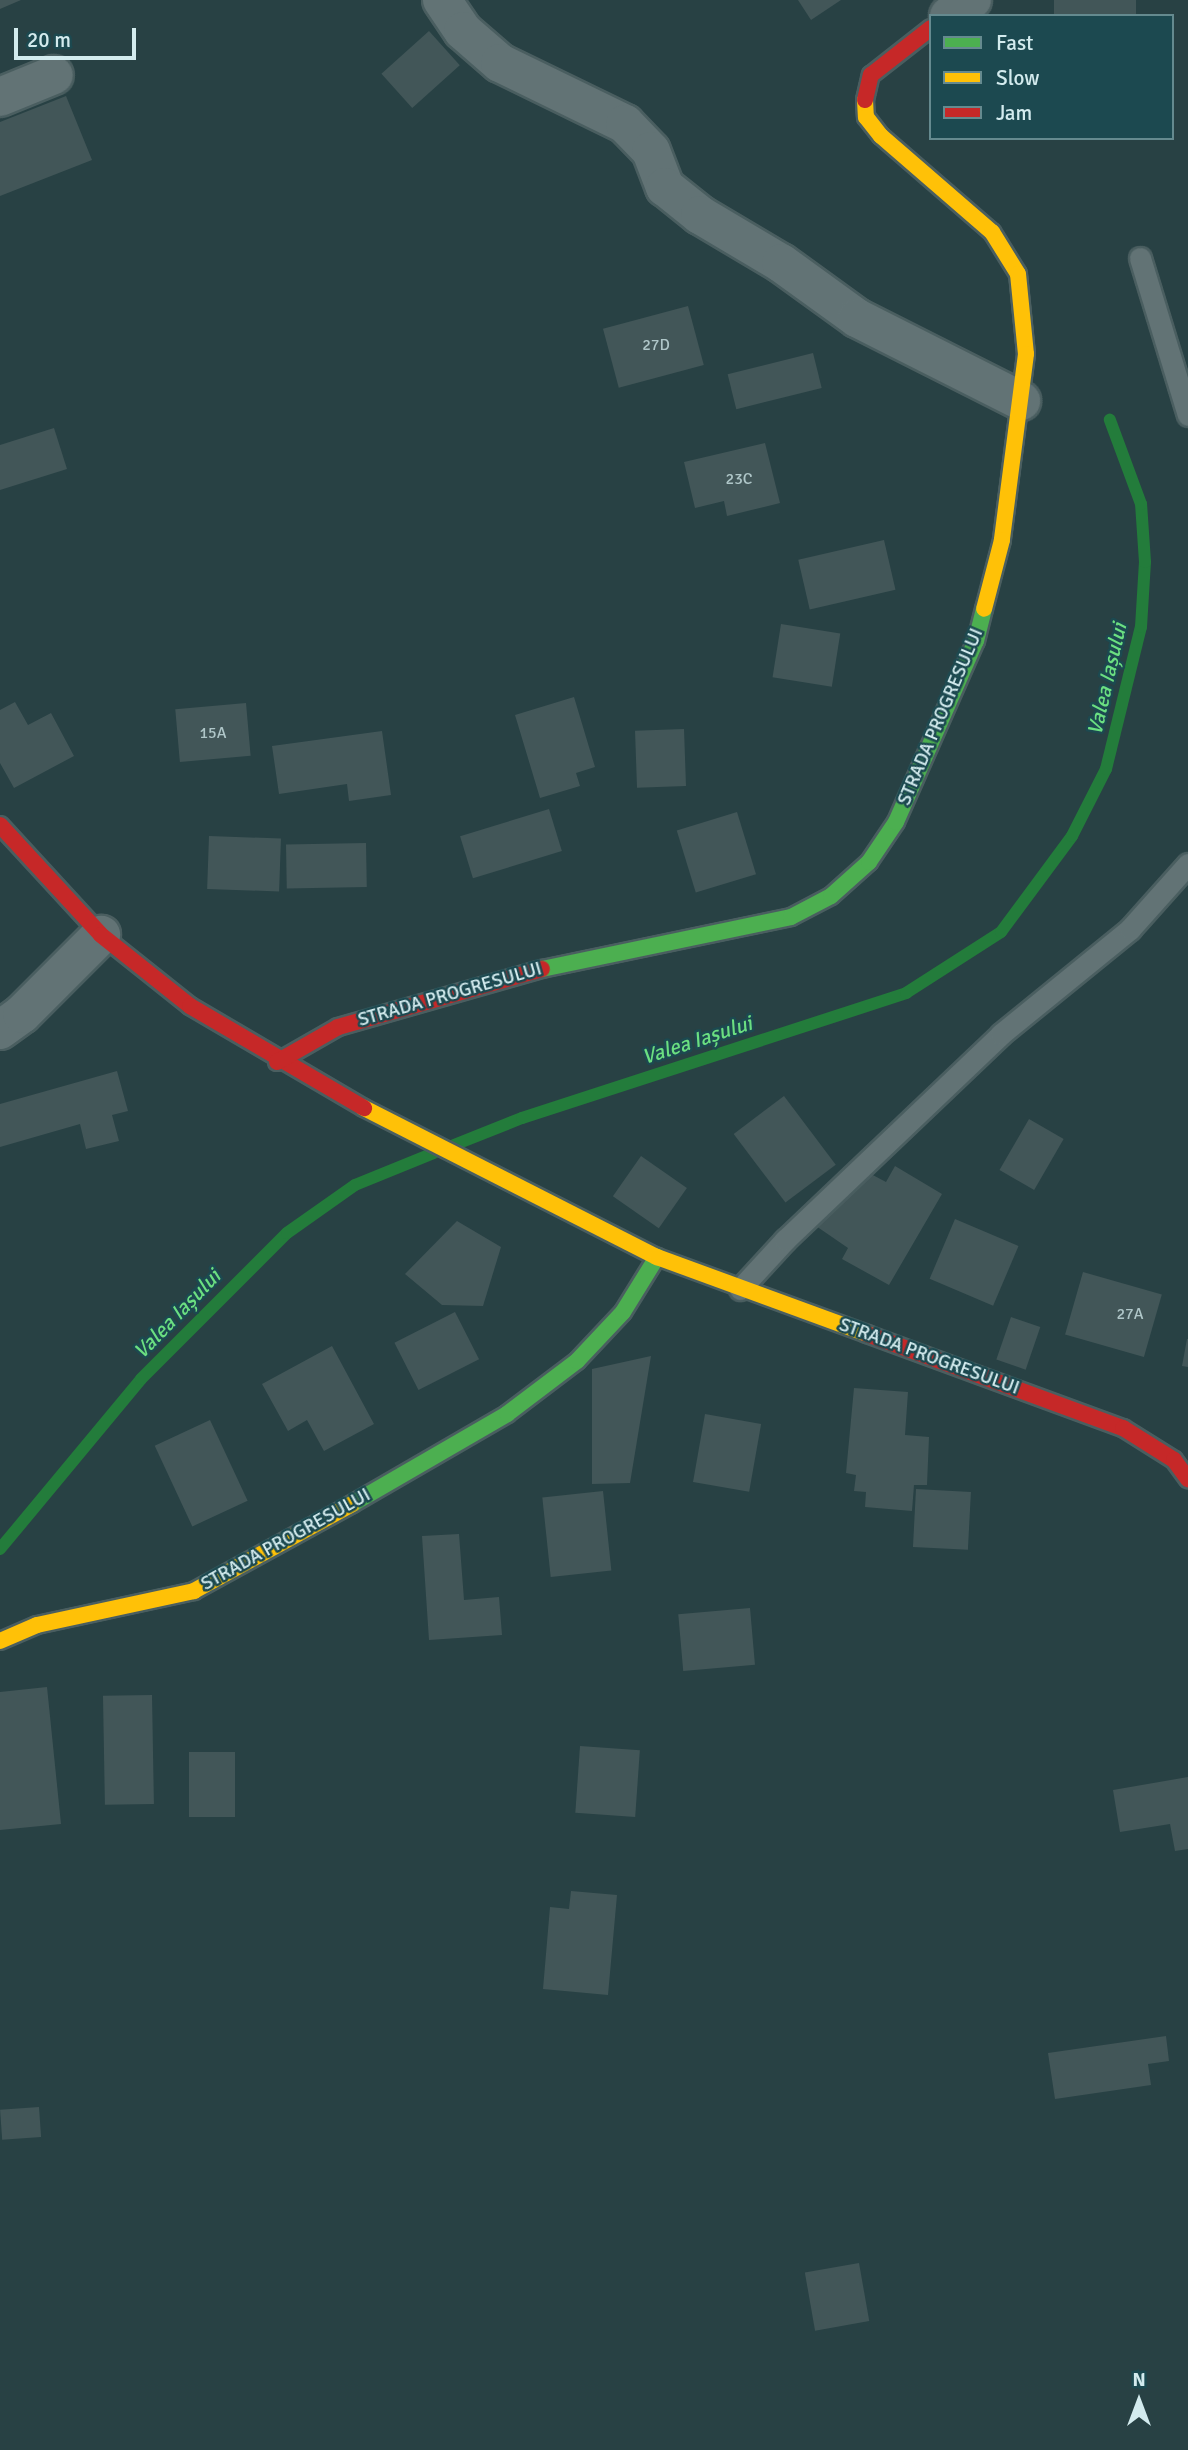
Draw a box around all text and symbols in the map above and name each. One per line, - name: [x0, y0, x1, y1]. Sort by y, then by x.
- scale bar: [18, 14, 140, 58]
- legend: [929, 14, 1174, 140]
- text: 20 m: [27, 27, 71, 53]
- text: Fast: [996, 30, 1033, 56]
- text: Slow: [996, 65, 1040, 91]
- text: Jam: [996, 100, 1032, 126]
- house number: 27D: [642, 335, 670, 355]
- house number: 23C: [726, 469, 752, 489]
- water label: Valea Iașului: [1082, 621, 1132, 737]
- street label: STRADA PROGRESULUI: [893, 625, 989, 809]
- house number: 15A: [199, 723, 227, 743]
- street label: STRADA PROGRESULUI: [356, 958, 544, 1032]
- water label: Valea Iașului: [639, 1010, 755, 1070]
- water label: Valea Iașului: [128, 1264, 226, 1364]
- house number: 27A: [1116, 1304, 1144, 1324]
- street label: STRADA PROGRESULUI: [836, 1314, 1022, 1400]
- street label: STRADA PROGRESULUI: [197, 1484, 375, 1596]
- north arrow: [1104, 2366, 1174, 2436]
- text: N: [1132, 2368, 1146, 2392]

